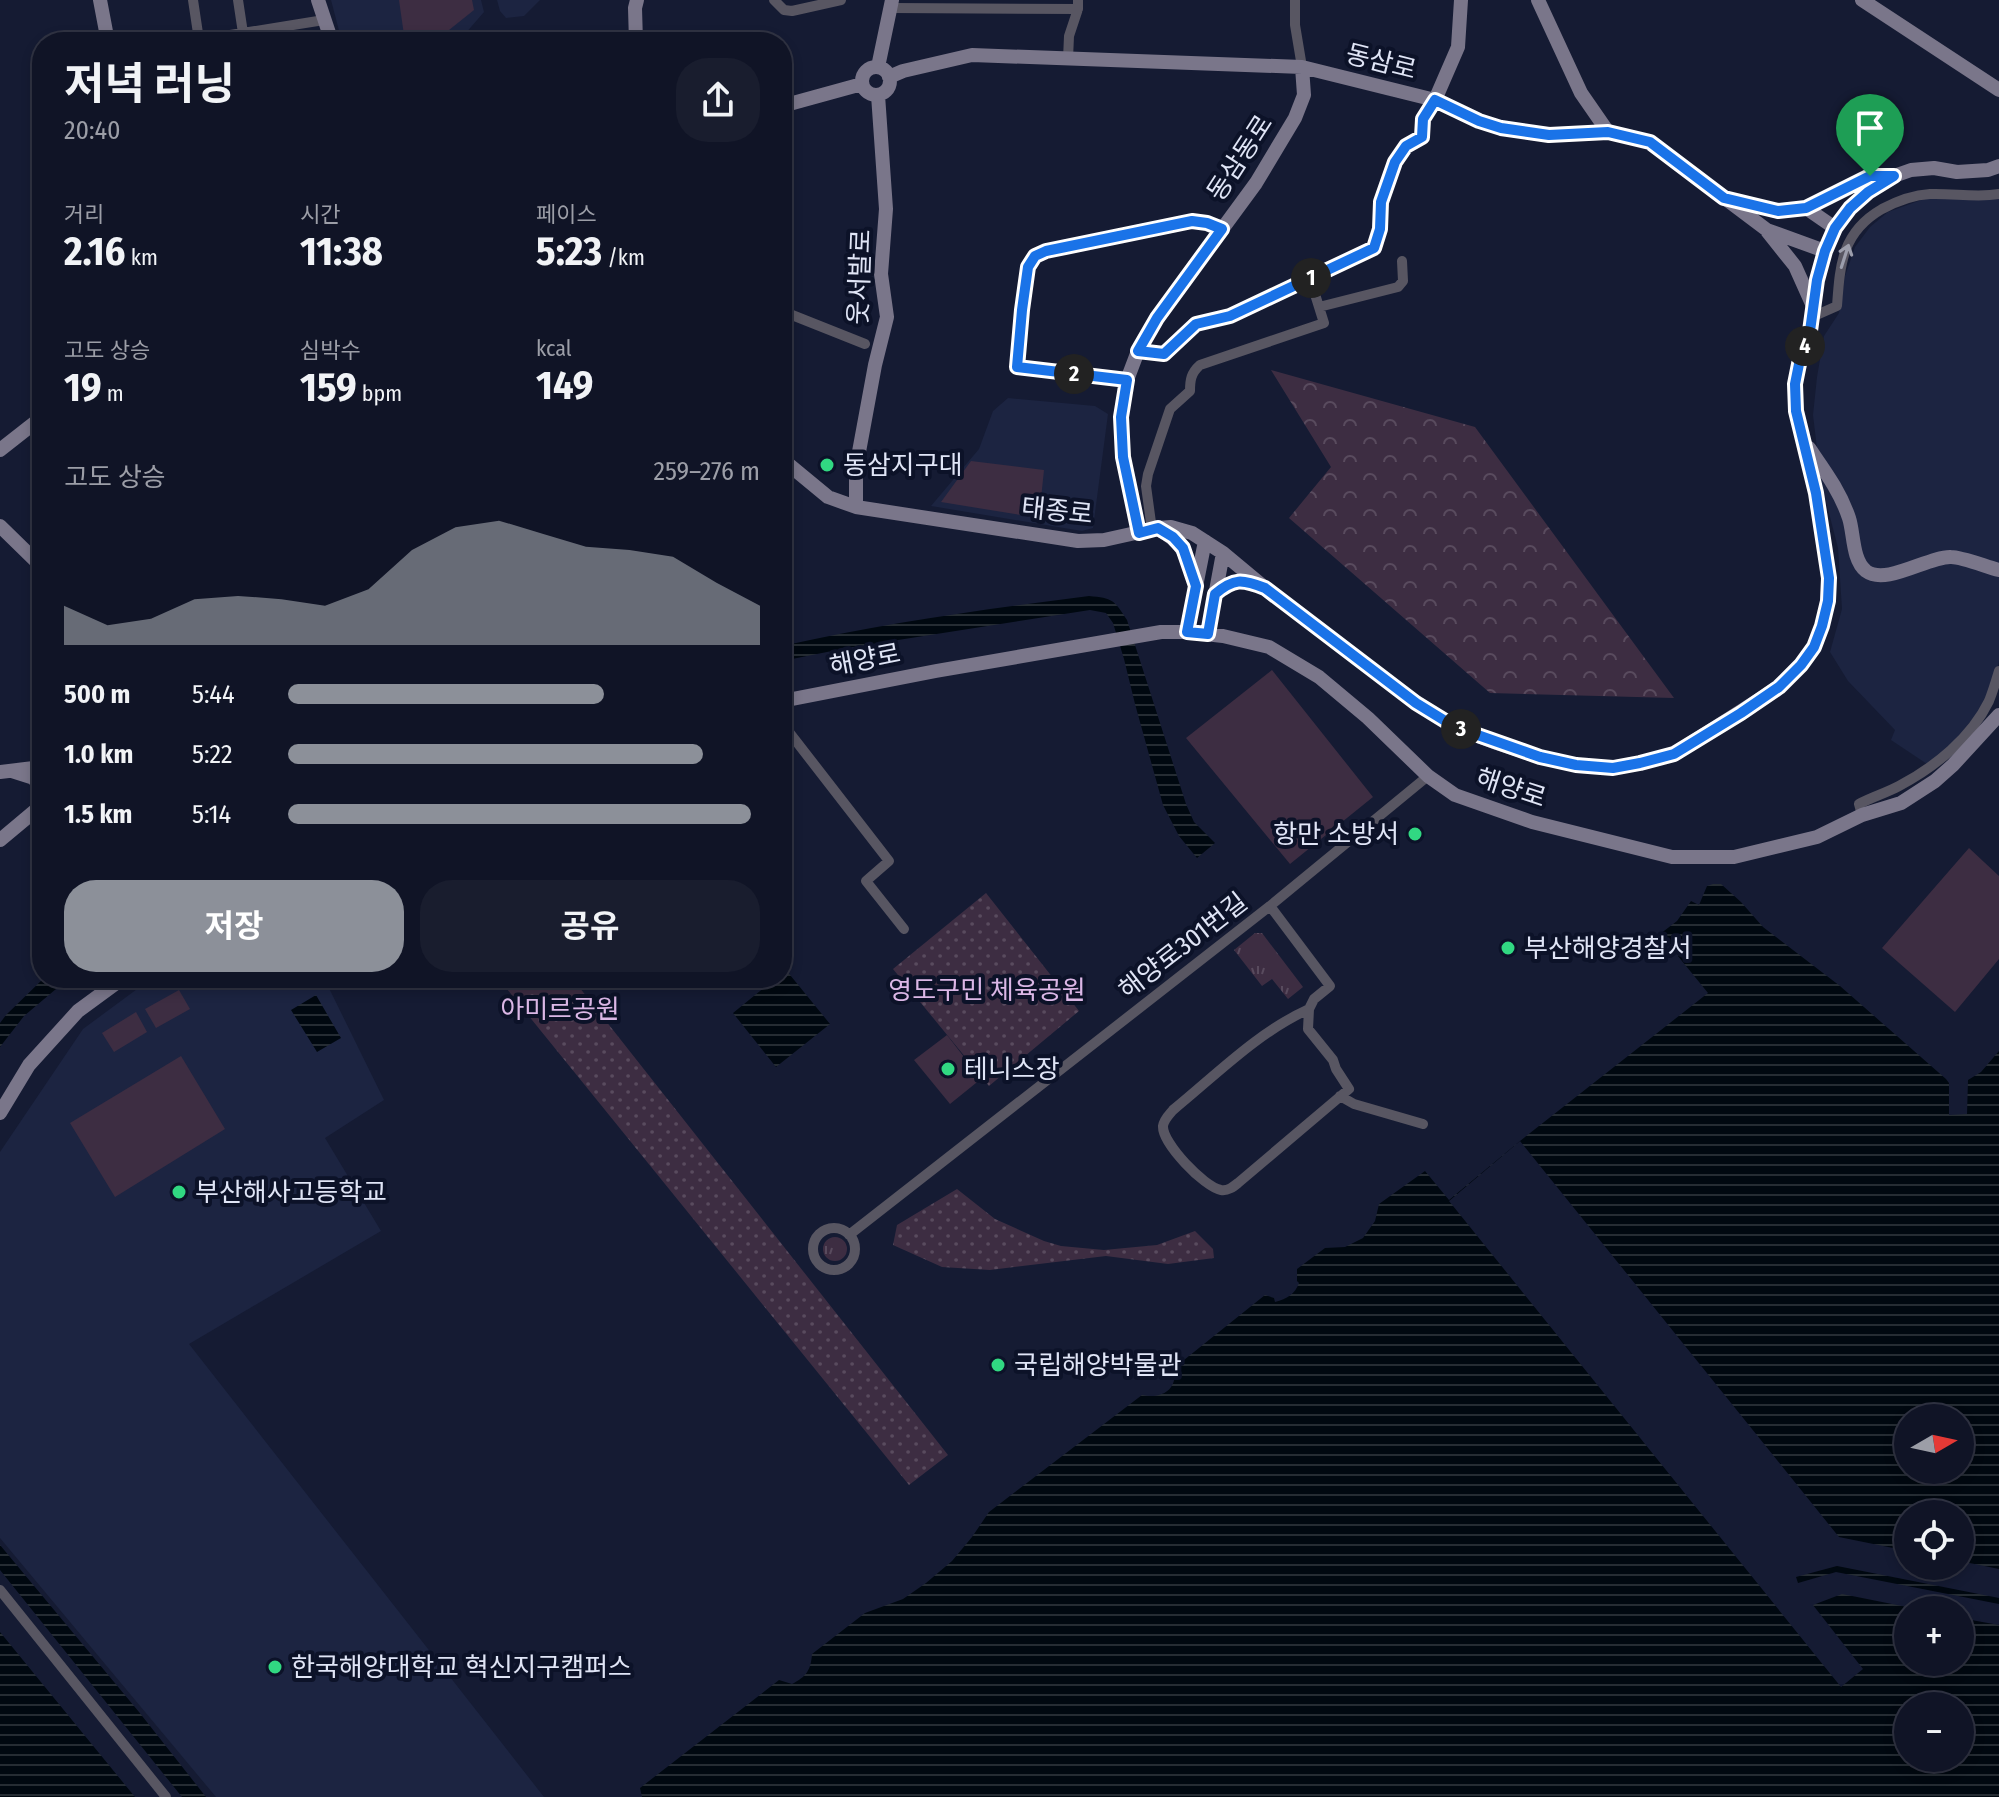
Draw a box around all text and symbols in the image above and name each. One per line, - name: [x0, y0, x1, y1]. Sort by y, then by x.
- street label: 동삼로: [1342, 38, 1420, 86]
- text: 저녁 러닝: [64, 58, 235, 111]
- button: share: [676, 58, 760, 142]
- pin: [1836, 94, 1904, 176]
- icon: arrive: [1848, 106, 1892, 150]
- street label: 동삼동로: [1201, 109, 1279, 207]
- text: 20:40: [64, 115, 121, 146]
- text: 거리: [64, 201, 104, 228]
- text: 시간: [300, 201, 340, 228]
- text: 페이스: [536, 201, 597, 228]
- text: 2.16: [64, 228, 126, 276]
- text: 11:38: [300, 228, 383, 276]
- text: 5:23: [536, 228, 602, 276]
- street label: 웃서발로: [843, 229, 877, 325]
- text: km: [126, 244, 158, 271]
- text: /km: [602, 244, 645, 271]
- one-way arrow: [1838, 244, 1853, 269]
- pin: 1: [1291, 258, 1331, 298]
- text: 1: [1306, 264, 1316, 291]
- pin: 4: [1785, 326, 1825, 366]
- text: 4: [1799, 332, 1811, 359]
- text: kcal: [536, 335, 572, 362]
- text: 고도 상승: [64, 337, 150, 364]
- text: 심박수: [300, 337, 361, 364]
- pin: 2: [1054, 354, 1094, 394]
- text: 2: [1069, 360, 1079, 387]
- text: 149: [536, 362, 593, 410]
- text: 19: [64, 364, 102, 412]
- text: 159: [300, 364, 357, 412]
- text: m: [102, 380, 124, 407]
- text: bpm: [357, 380, 402, 407]
- place label: 동삼지구대: [843, 450, 963, 481]
- text: 259–276 m: [653, 456, 760, 487]
- marker: 동삼지구대: [818, 456, 836, 474]
- text: 고도 상승: [64, 462, 166, 493]
- street label: 태종로: [1020, 492, 1094, 530]
- street label: 해양로: [827, 638, 903, 682]
- text: 500 m: [64, 679, 130, 710]
- text: 5:44: [192, 679, 234, 710]
- pin: 3: [1441, 709, 1481, 749]
- text: 3: [1456, 715, 1466, 742]
- text: 1.0 km: [64, 739, 133, 770]
- text: 5:22: [192, 739, 232, 770]
- street label: 해양로: [1472, 762, 1550, 814]
- text: 1.5 km: [64, 799, 132, 830]
- text: 5:14: [192, 799, 231, 830]
- place label: 항만 소방서: [1273, 819, 1399, 850]
- marker: 항만 소방서: [1406, 825, 1424, 843]
- button: 저장: [64, 880, 404, 972]
- button: 공유: [420, 880, 760, 972]
- street label: 해양로301번길: [1113, 886, 1253, 1006]
- place label: 부산해양경찰서: [1524, 933, 1691, 964]
- marker: 부산해양경찰서: [1499, 939, 1517, 957]
- park label: 영도구민 체육공원: [888, 975, 1086, 1006]
- park label: 아미르공원: [500, 994, 620, 1025]
- place label: 테니스장: [964, 1054, 1060, 1085]
- marker: 테니스장: [939, 1060, 957, 1078]
- place label: 부산해사고등학교: [195, 1177, 386, 1208]
- marker: 부산해사고등학교: [170, 1183, 188, 1201]
- place label: 국립해양박물관: [1014, 1350, 1182, 1381]
- marker: 국립해양박물관: [989, 1356, 1007, 1374]
- north arrow: [1894, 1404, 1974, 1484]
- map controls: [1894, 1404, 1974, 1772]
- button: locate: [1894, 1500, 1974, 1580]
- button: +: [1894, 1596, 1974, 1676]
- place label: 한국해양대학교 혁신지구캠퍼스: [291, 1652, 632, 1683]
- marker: 한국해양대학교 혁신지구캠퍼스: [266, 1658, 284, 1676]
- button: −: [1894, 1692, 1974, 1772]

